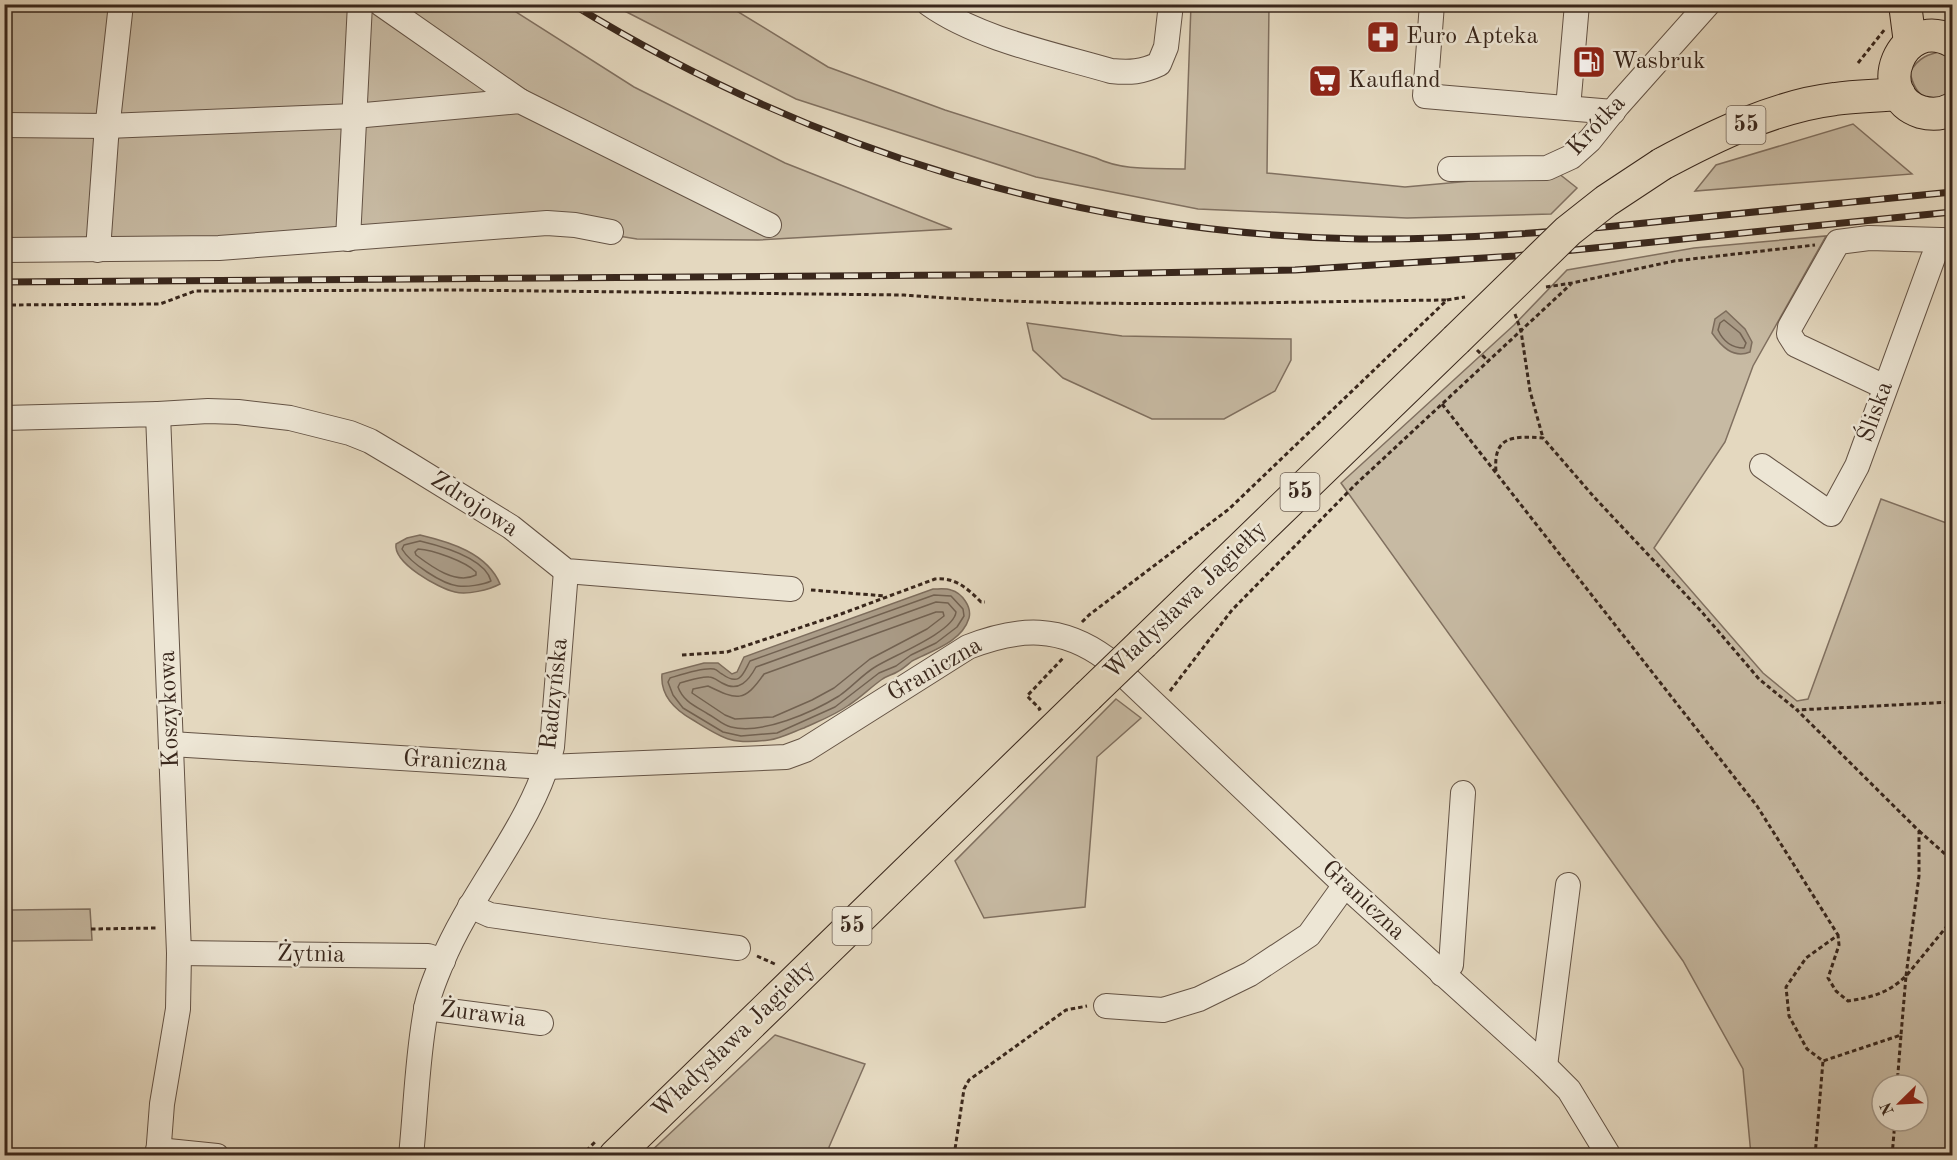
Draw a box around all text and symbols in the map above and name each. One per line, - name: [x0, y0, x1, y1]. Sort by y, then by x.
- pharmacy icon: Euro Apteka: [1365, 19, 1401, 55]
- place label: Euro Apteka: [1406, 25, 1539, 49]
- fuel station icon: Wasbruk: [1571, 44, 1607, 80]
- place label: Wasbruk: [1612, 50, 1705, 74]
- supermarket icon: Kaufland: [1307, 63, 1343, 99]
- place label: Kaufland: [1348, 69, 1441, 93]
- street label: Krótka: [1563, 91, 1631, 161]
- road number: 55: [1726, 106, 1766, 144]
- street label: Śliska: [1849, 377, 1898, 446]
- street label: Zdrojowa: [426, 468, 522, 542]
- road number: 55: [1280, 473, 1320, 511]
- street label: Władysława Jagiełły: [1100, 517, 1272, 684]
- street label: Graniczna: [884, 633, 986, 706]
- street label: Radzyńska: [537, 637, 573, 751]
- street label: Koszykowa: [156, 650, 184, 768]
- street label: Graniczna: [402, 747, 508, 777]
- street label: Graniczna: [1317, 857, 1409, 945]
- road number: 55: [832, 907, 872, 945]
- street label: Żytnia: [277, 939, 345, 968]
- street label: Władysława Jagiełły: [648, 956, 820, 1123]
- street label: Żurawia: [439, 995, 528, 1032]
- north arrow: [1870, 1073, 1930, 1133]
- text: N: [1878, 1099, 1898, 1117]

